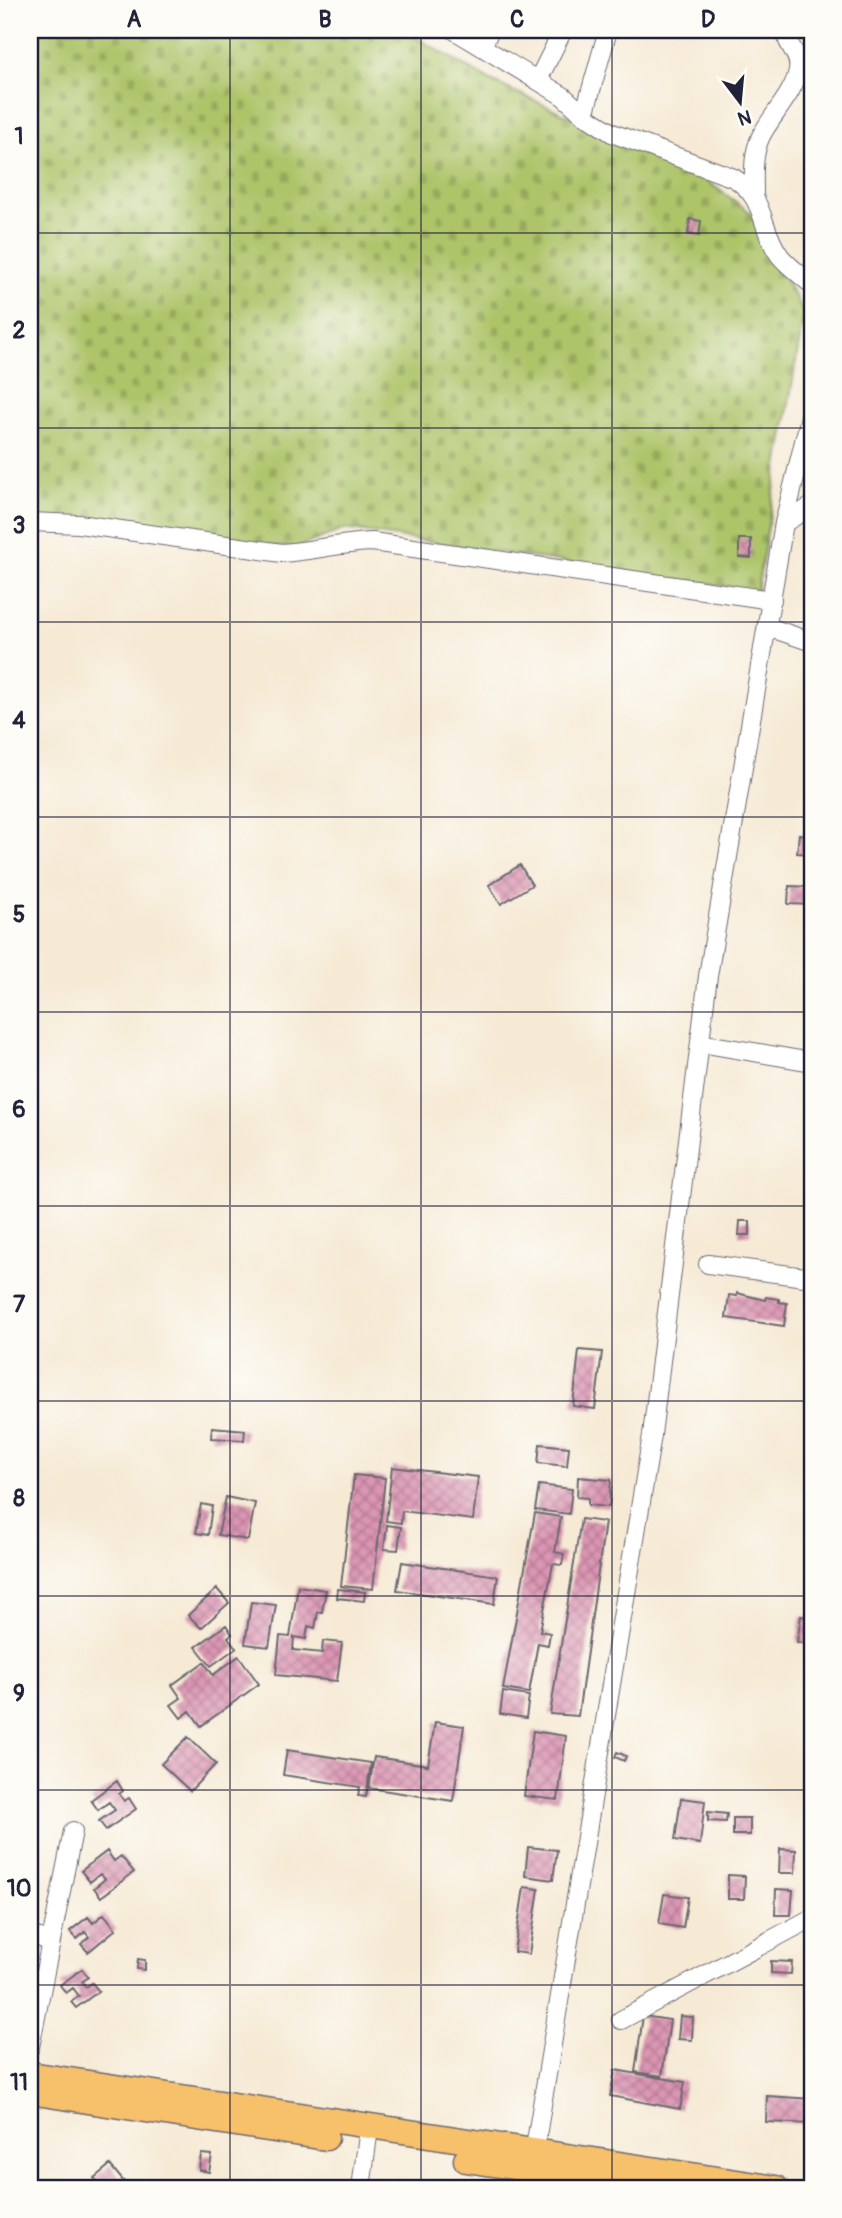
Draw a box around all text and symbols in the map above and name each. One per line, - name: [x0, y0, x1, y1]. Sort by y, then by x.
- text: A: [127, 5, 142, 34]
- text: B: [318, 5, 332, 34]
- text: C: [510, 5, 524, 34]
- text: D: [701, 5, 715, 34]
- north arrow: [706, 66, 776, 136]
- text: N: [735, 104, 754, 131]
- text: 1: [15, 122, 24, 151]
- text: 2: [13, 316, 26, 345]
- text: 3: [13, 511, 25, 540]
- text: 4: [12, 706, 26, 735]
- text: 5: [13, 900, 25, 929]
- text: 6: [12, 1095, 26, 1124]
- text: 7: [13, 1290, 26, 1319]
- text: 8: [13, 1484, 25, 1513]
- text: 9: [13, 1679, 25, 1708]
- text: 10: [7, 1874, 31, 1903]
- text: 11: [10, 2068, 28, 2097]

